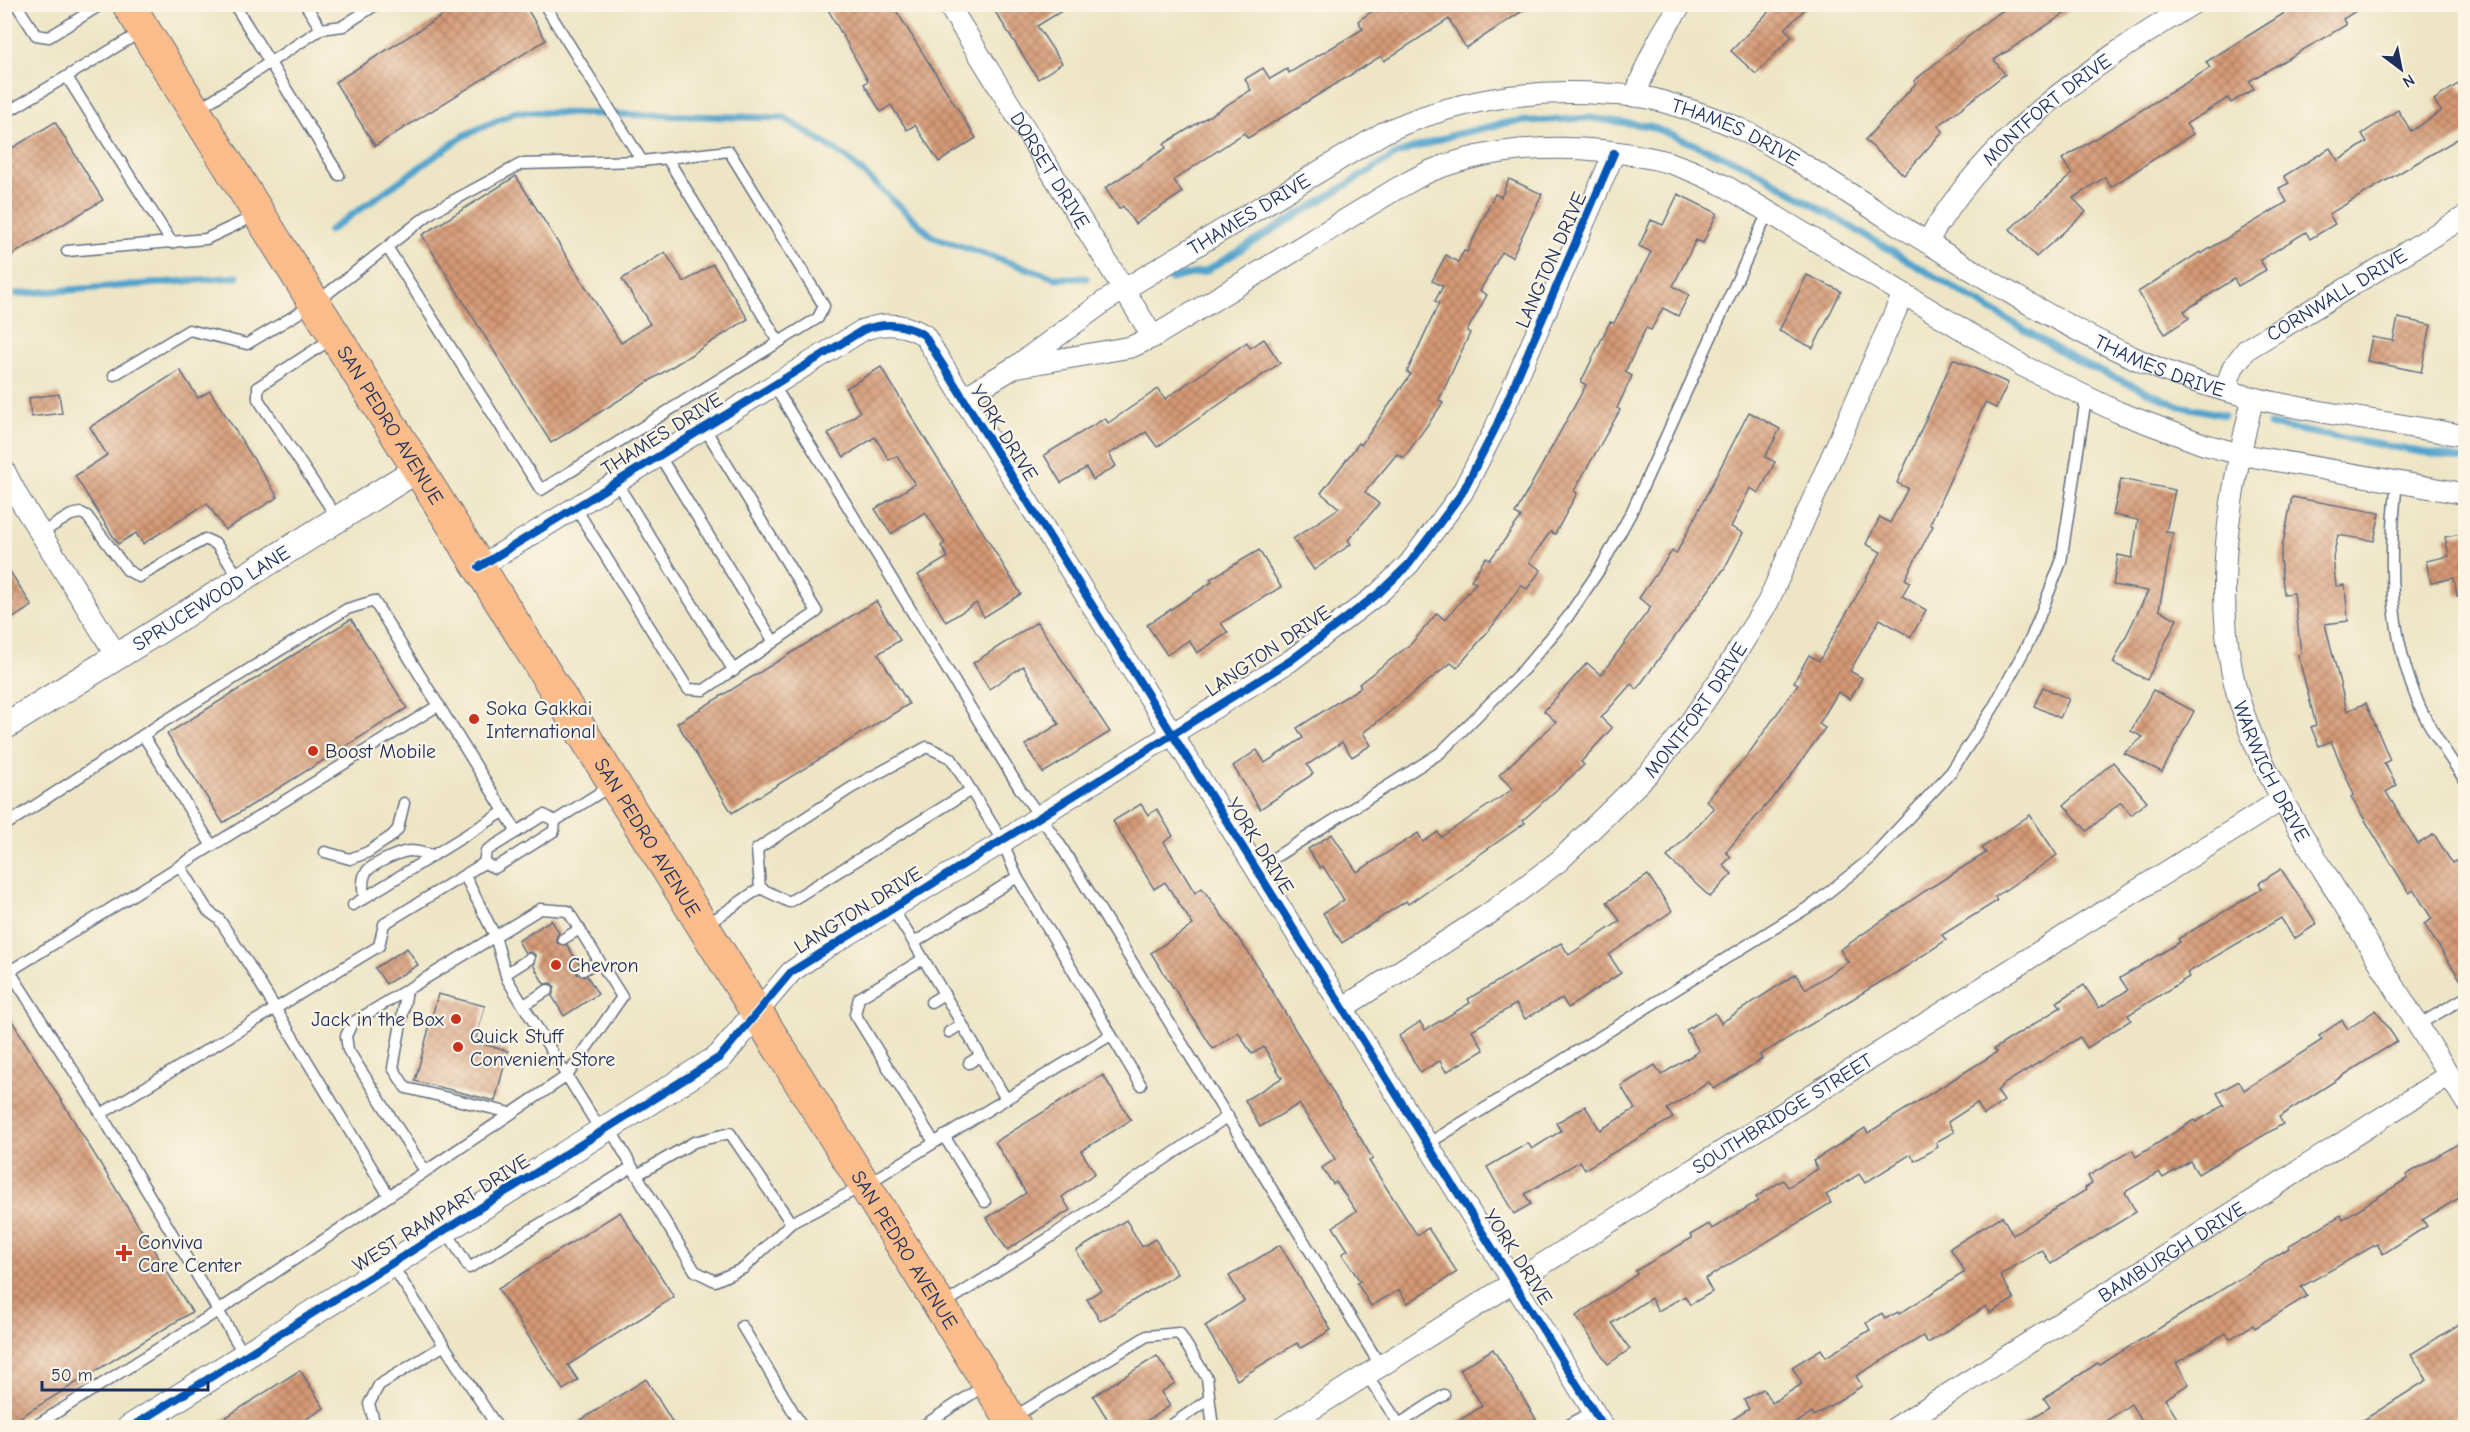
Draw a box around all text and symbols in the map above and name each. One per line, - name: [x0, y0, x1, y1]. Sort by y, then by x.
- north arrow: [2371, 39, 2431, 99]
- street label: MONTFORT DRIVE: [1977, 49, 2115, 170]
- text: N: [2399, 70, 2418, 91]
- street label: THAMES DRIVE: [1669, 93, 1804, 171]
- street label: DORSET DRIVE: [1006, 107, 1095, 233]
- street label: THAMES DRIVE: [1184, 169, 1314, 260]
- street label: LANGTON DRIVE: [1511, 189, 1591, 331]
- street label: CORNWALL DRIVE: [2262, 243, 2411, 346]
- street label: THAMES DRIVE: [2091, 329, 2227, 401]
- street label: SAN PEDRO AVENUE: [332, 341, 448, 508]
- street label: YORK DRIVE: [965, 381, 1043, 485]
- street label: THAMES DRIVE: [597, 388, 727, 480]
- street label: SPRUCEWOOD LANE: [128, 540, 294, 656]
- street label: LANGTON DRIVE: [1201, 601, 1335, 701]
- street label: MONTFORT DRIVE: [1639, 638, 1752, 782]
- place label: Soka Gakkai International: [486, 697, 596, 743]
- street label: WARWICH DRIVE: [2229, 698, 2315, 845]
- marker: Soka Gakkai International: [467, 712, 481, 726]
- place label: Boost Mobile: [325, 740, 436, 763]
- marker: Boost Mobile: [306, 744, 320, 758]
- street label: SAN PEDRO AVENUE: [590, 754, 706, 921]
- street label: YORK DRIVE: [1221, 794, 1299, 898]
- street label: LANGTON DRIVE: [790, 861, 926, 959]
- place label: Chevron: [568, 954, 639, 977]
- marker: Chevron: [549, 958, 563, 972]
- place label: Jack in the Box: [311, 1008, 445, 1031]
- marker: Jack in the Box: [449, 1012, 463, 1026]
- place label: Quick Stuff Convenient Store: [470, 1025, 615, 1071]
- marker: Quick Stuff Convenient Store: [451, 1040, 465, 1054]
- street label: SOUTHBRIDGE STREET: [1688, 1048, 1877, 1179]
- street label: WEST RAMPART DRIVE: [348, 1149, 534, 1277]
- street label: SAN PEDRO AVENUE: [847, 1166, 963, 1333]
- street label: BAMBURGH DRIVE: [2094, 1196, 2249, 1307]
- street label: YORK DRIVE: [1479, 1205, 1557, 1309]
- place label: Conviva Care Center: [138, 1231, 241, 1277]
- marker: Conviva Care Center: [115, 1244, 133, 1262]
- scale bar: [42, 1354, 208, 1392]
- text: 50 m: [51, 1365, 93, 1386]

